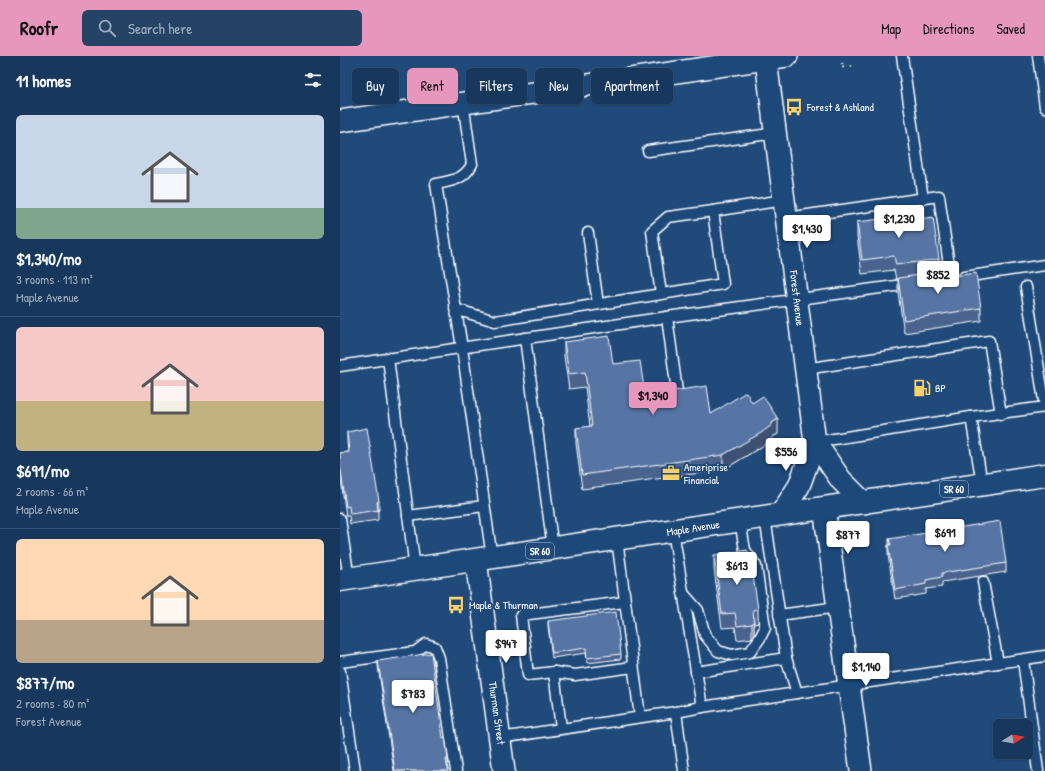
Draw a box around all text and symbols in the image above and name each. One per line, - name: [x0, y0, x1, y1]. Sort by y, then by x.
- search box: [82, 10, 362, 46]
- text: Roofr: [20, 15, 58, 41]
- icon: search: [96, 17, 118, 39]
- text: Search here: [128, 18, 192, 39]
- text: Map: [881, 19, 901, 38]
- text: Directions: [923, 19, 974, 38]
- text: Saved: [996, 19, 1025, 38]
- chip: Buy: [352, 68, 399, 104]
- chip: Rent: [407, 68, 458, 104]
- chip: Filters: [466, 68, 527, 104]
- chip: New: [535, 68, 583, 104]
- chip: Apartment: [591, 68, 673, 104]
- text: 11 homes: [16, 69, 71, 92]
- icon: filters: [302, 69, 324, 91]
- bus stop icon: Forest & Ashland: [784, 97, 804, 117]
- place label: Forest & Ashland: [806, 100, 875, 114]
- icon: home: [134, 141, 206, 213]
- pin: $1,230: [866, 205, 932, 239]
- text: $1,230: [883, 209, 915, 227]
- pin: $1,430: [774, 215, 840, 249]
- text: $1,430: [792, 219, 822, 237]
- text: $1,340/mo: [16, 247, 81, 270]
- pin: $852: [914, 261, 962, 295]
- text: $852: [926, 265, 950, 283]
- street label: Forest Avenue: [787, 269, 807, 327]
- text: 3 rooms · 113 m²: [16, 270, 93, 288]
- text: Maple Avenue: [16, 288, 79, 306]
- icon: home: [134, 353, 206, 425]
- fuel station icon: BP: [912, 378, 932, 398]
- place label: BP: [935, 381, 946, 395]
- pin: $1,340: [620, 382, 686, 416]
- text: $1,340: [638, 386, 668, 404]
- pin: $556: [762, 438, 810, 472]
- text: $556: [775, 442, 797, 460]
- text: $691/mo: [16, 459, 69, 482]
- place label: Ameriprise Financial: [683, 460, 729, 487]
- office icon: Ameriprise Financial: [661, 463, 681, 483]
- road number: SR 60: [940, 481, 968, 497]
- text: 2 rooms · 66 m²: [16, 482, 88, 500]
- text: Maple Avenue: [16, 500, 79, 518]
- street label: Maple Avenue: [666, 517, 721, 539]
- pin: $691: [921, 519, 969, 553]
- pin: $877: [824, 521, 872, 555]
- text: $691: [934, 523, 956, 541]
- text: $877: [835, 525, 861, 543]
- road number: SR 60: [526, 543, 554, 559]
- pin: $613: [713, 552, 761, 586]
- text: $613: [726, 556, 748, 574]
- icon: home: [134, 565, 206, 637]
- bus stop icon: Maple & Thurman: [446, 595, 466, 615]
- place label: Maple & Thurman: [469, 598, 538, 612]
- pin: $947: [482, 630, 530, 664]
- text: $947: [495, 634, 517, 652]
- pin: $1,140: [833, 653, 899, 687]
- text: $1,140: [851, 657, 881, 675]
- text: $877/mo: [16, 671, 74, 694]
- pin: $783: [389, 680, 437, 714]
- street label: Thurman Street: [486, 681, 508, 746]
- text: $783: [401, 684, 425, 702]
- text: 2 rooms · 80 m²: [16, 694, 89, 712]
- text: Forest Avenue: [16, 712, 82, 730]
- north arrow: [993, 719, 1033, 759]
- map controls: [993, 719, 1033, 759]

